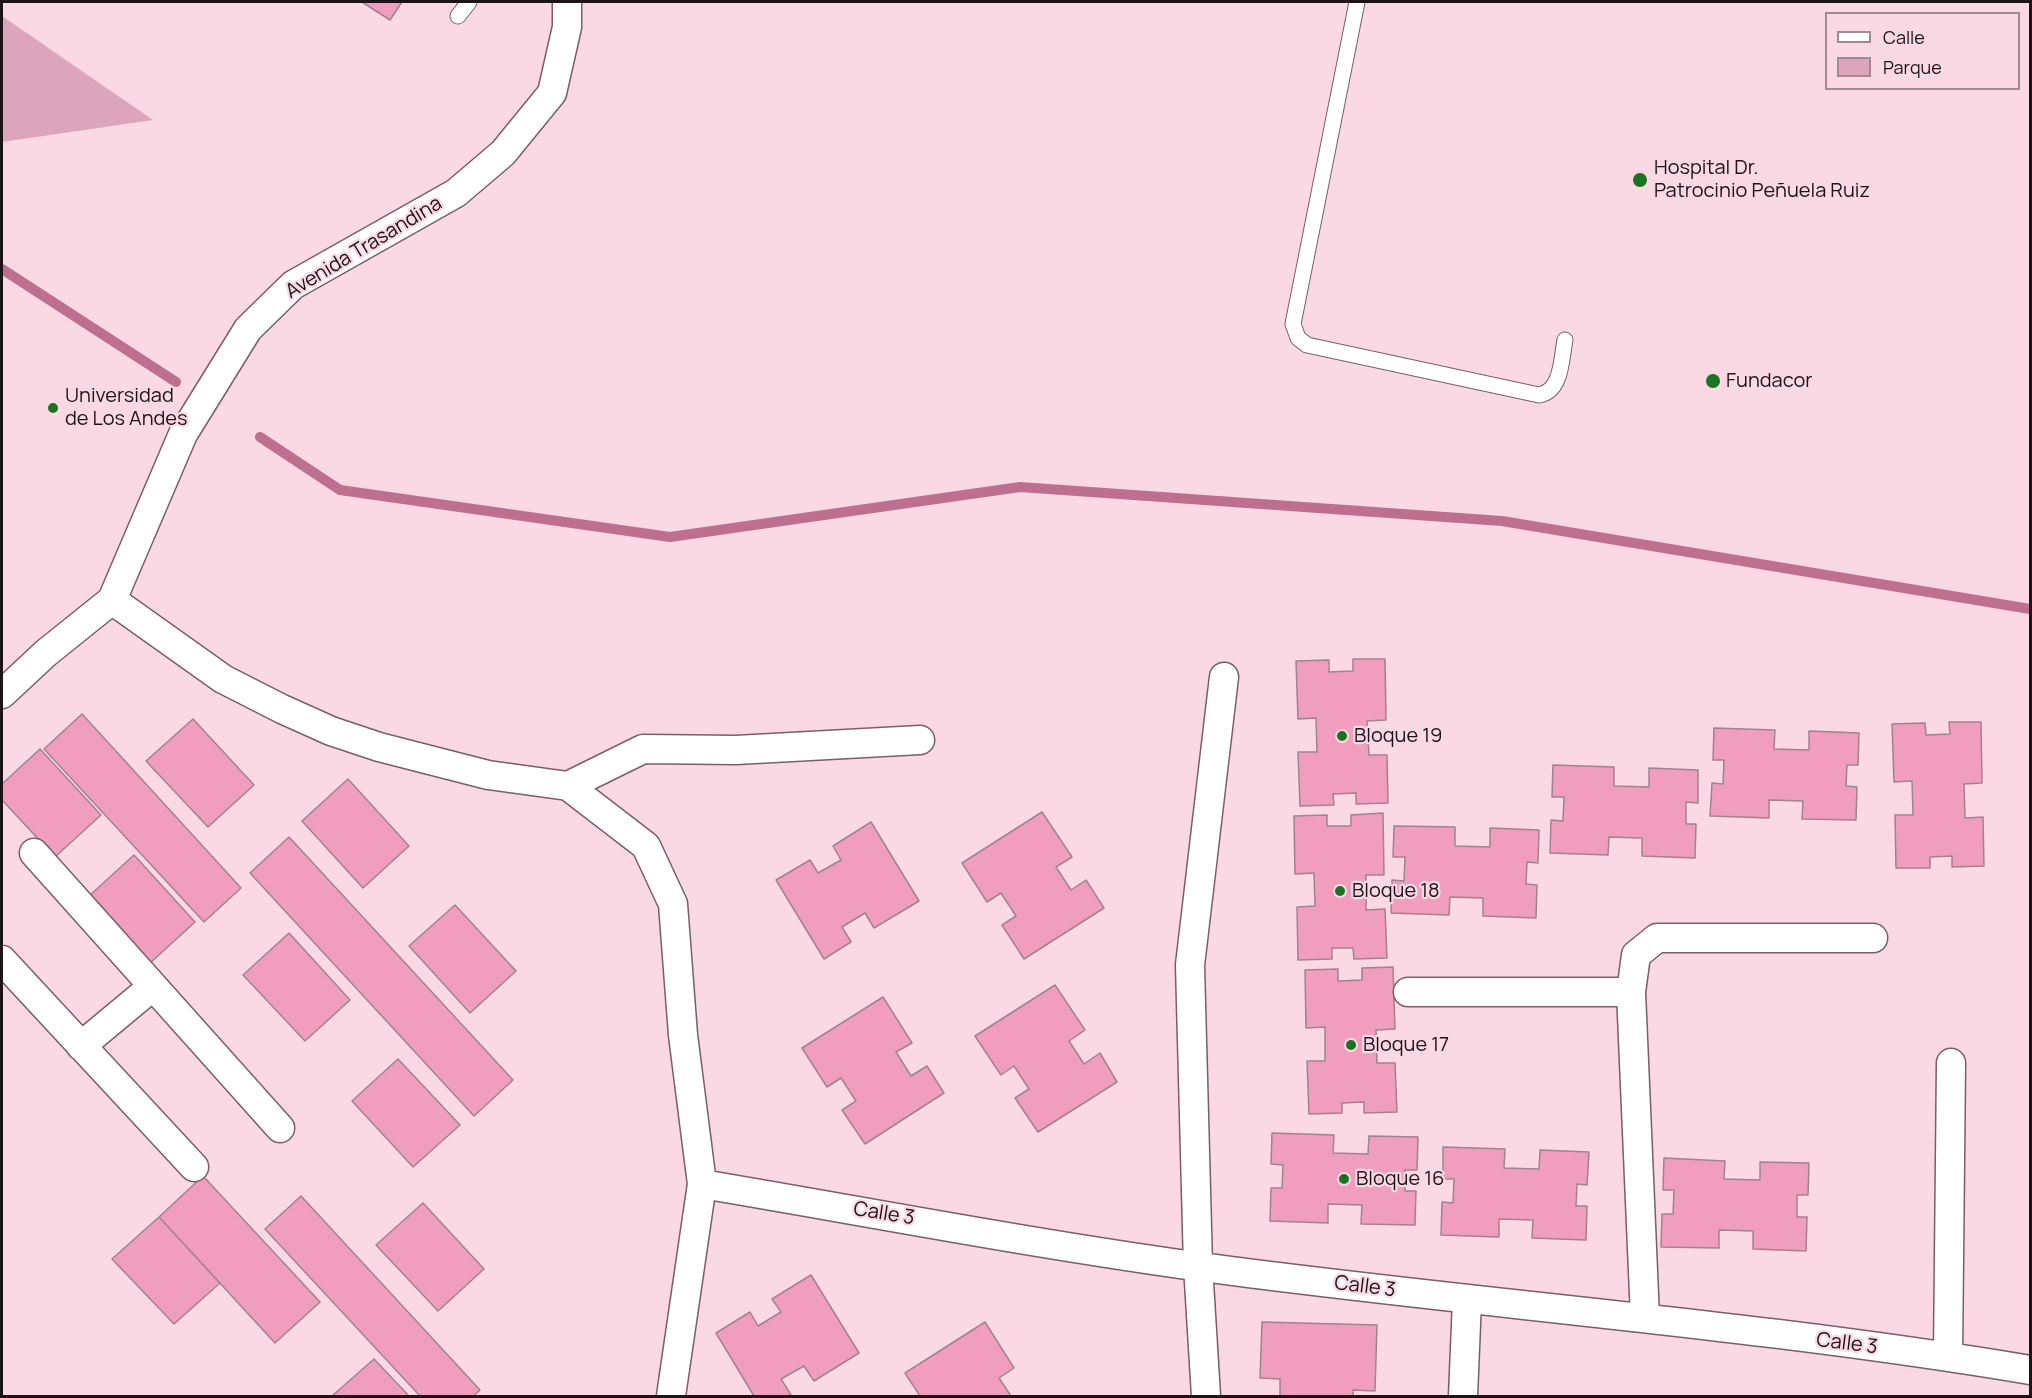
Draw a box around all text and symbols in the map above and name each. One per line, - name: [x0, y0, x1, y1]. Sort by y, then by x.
- legend: [1825, 12, 2020, 90]
- text: Calle: [1883, 25, 1925, 49]
- text: Parque: [1883, 55, 1942, 79]
- place label: Hospital Dr. Patrocinio Peñuela Ruiz: [1654, 156, 1870, 203]
- marker: Hospital Dr. Patrocinio Peñuela Ruiz: [1631, 171, 1649, 189]
- street label: Avenida Trasandina: [281, 192, 447, 304]
- place label: Fundacor: [1726, 369, 1813, 393]
- marker: Fundacor: [1704, 372, 1722, 390]
- place label: Universidad de Los Andes: [65, 384, 188, 431]
- marker: Universidad de Los Andes: [46, 401, 60, 415]
- place label: Bloque 19: [1354, 724, 1442, 748]
- marker: Bloque 19: [1335, 729, 1349, 743]
- place label: Bloque 18: [1352, 879, 1440, 903]
- marker: Bloque 18: [1333, 884, 1347, 898]
- place label: Bloque 17: [1363, 1033, 1449, 1057]
- marker: Bloque 17: [1344, 1038, 1358, 1052]
- place label: Bloque 16: [1356, 1167, 1444, 1191]
- marker: Bloque 16: [1337, 1172, 1351, 1186]
- street label: Calle 3: [852, 1197, 916, 1231]
- street label: Calle 3: [1333, 1271, 1397, 1303]
- street label: Calle 3: [1815, 1328, 1879, 1360]

